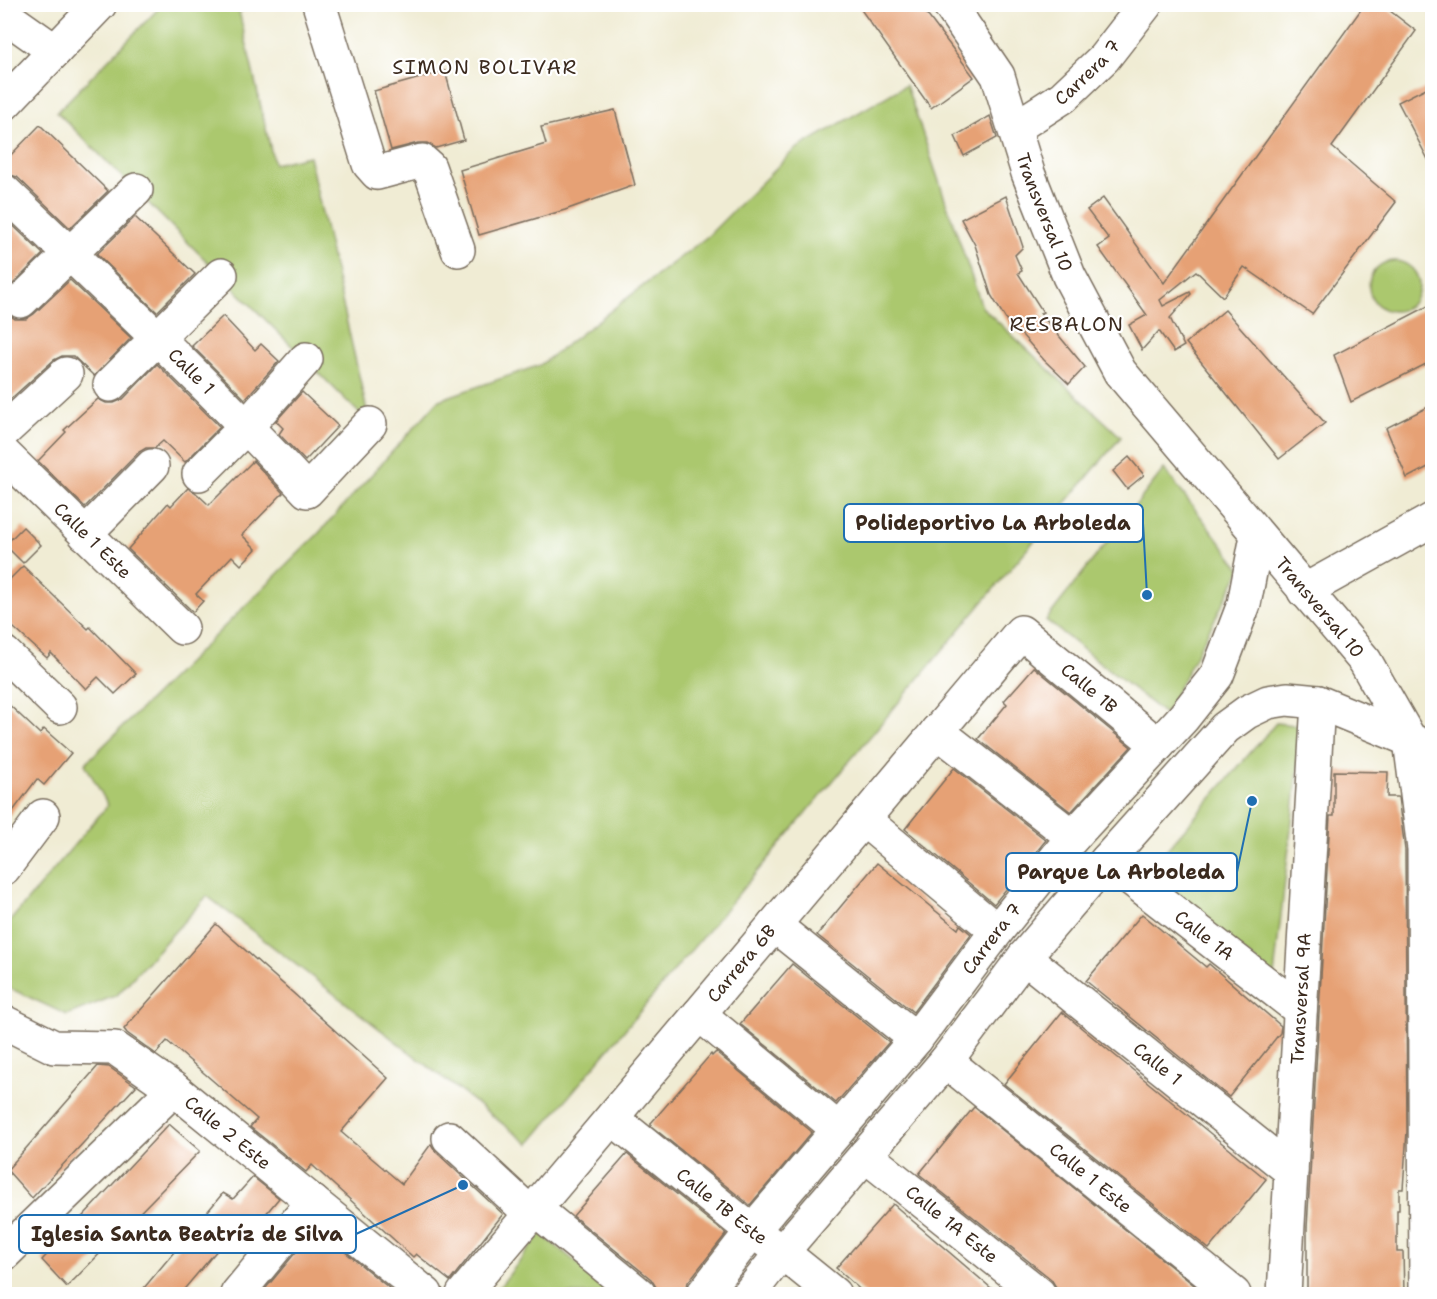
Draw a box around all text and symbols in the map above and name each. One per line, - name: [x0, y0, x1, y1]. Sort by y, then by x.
- street label: Carrera 7: [1050, 34, 1126, 111]
- district label: SIMON BOLIVAR: [392, 54, 578, 80]
- street label: Transversal 10: [1011, 150, 1078, 275]
- district label: RESBALON: [1010, 311, 1124, 337]
- street label: Calle 1: [163, 343, 220, 400]
- street label: Calle 1 Este: [49, 497, 137, 584]
- callout: Polideportivo La Arboleda: [844, 504, 1143, 542]
- text: Polideportivo La Arboleda: [855, 510, 1131, 536]
- street label: Transversal 10: [1270, 552, 1369, 663]
- street label: Calle 1B: [1056, 658, 1123, 719]
- callout: Parque La Arboleda: [1006, 853, 1237, 891]
- text: Parque La Arboleda: [1017, 859, 1225, 885]
- street label: Carrera 7: [956, 898, 1027, 979]
- street label: Calle 1A: [1170, 905, 1239, 966]
- street label: Carrera 6B: [702, 920, 781, 1008]
- street label: Transversal 9A: [1285, 932, 1317, 1065]
- street label: Calle 1: [1128, 1037, 1187, 1091]
- street label: Calle 2 Este: [180, 1090, 276, 1175]
- street label: Calle 1 Este: [1044, 1137, 1137, 1219]
- street label: Calle 1B Este: [671, 1163, 772, 1250]
- street label: Calle 1A Este: [900, 1180, 1003, 1269]
- callout: Iglesia Santa Beatríz de Silva: [19, 1215, 356, 1253]
- text: Iglesia Santa Beatríz de Silva: [31, 1221, 343, 1247]

